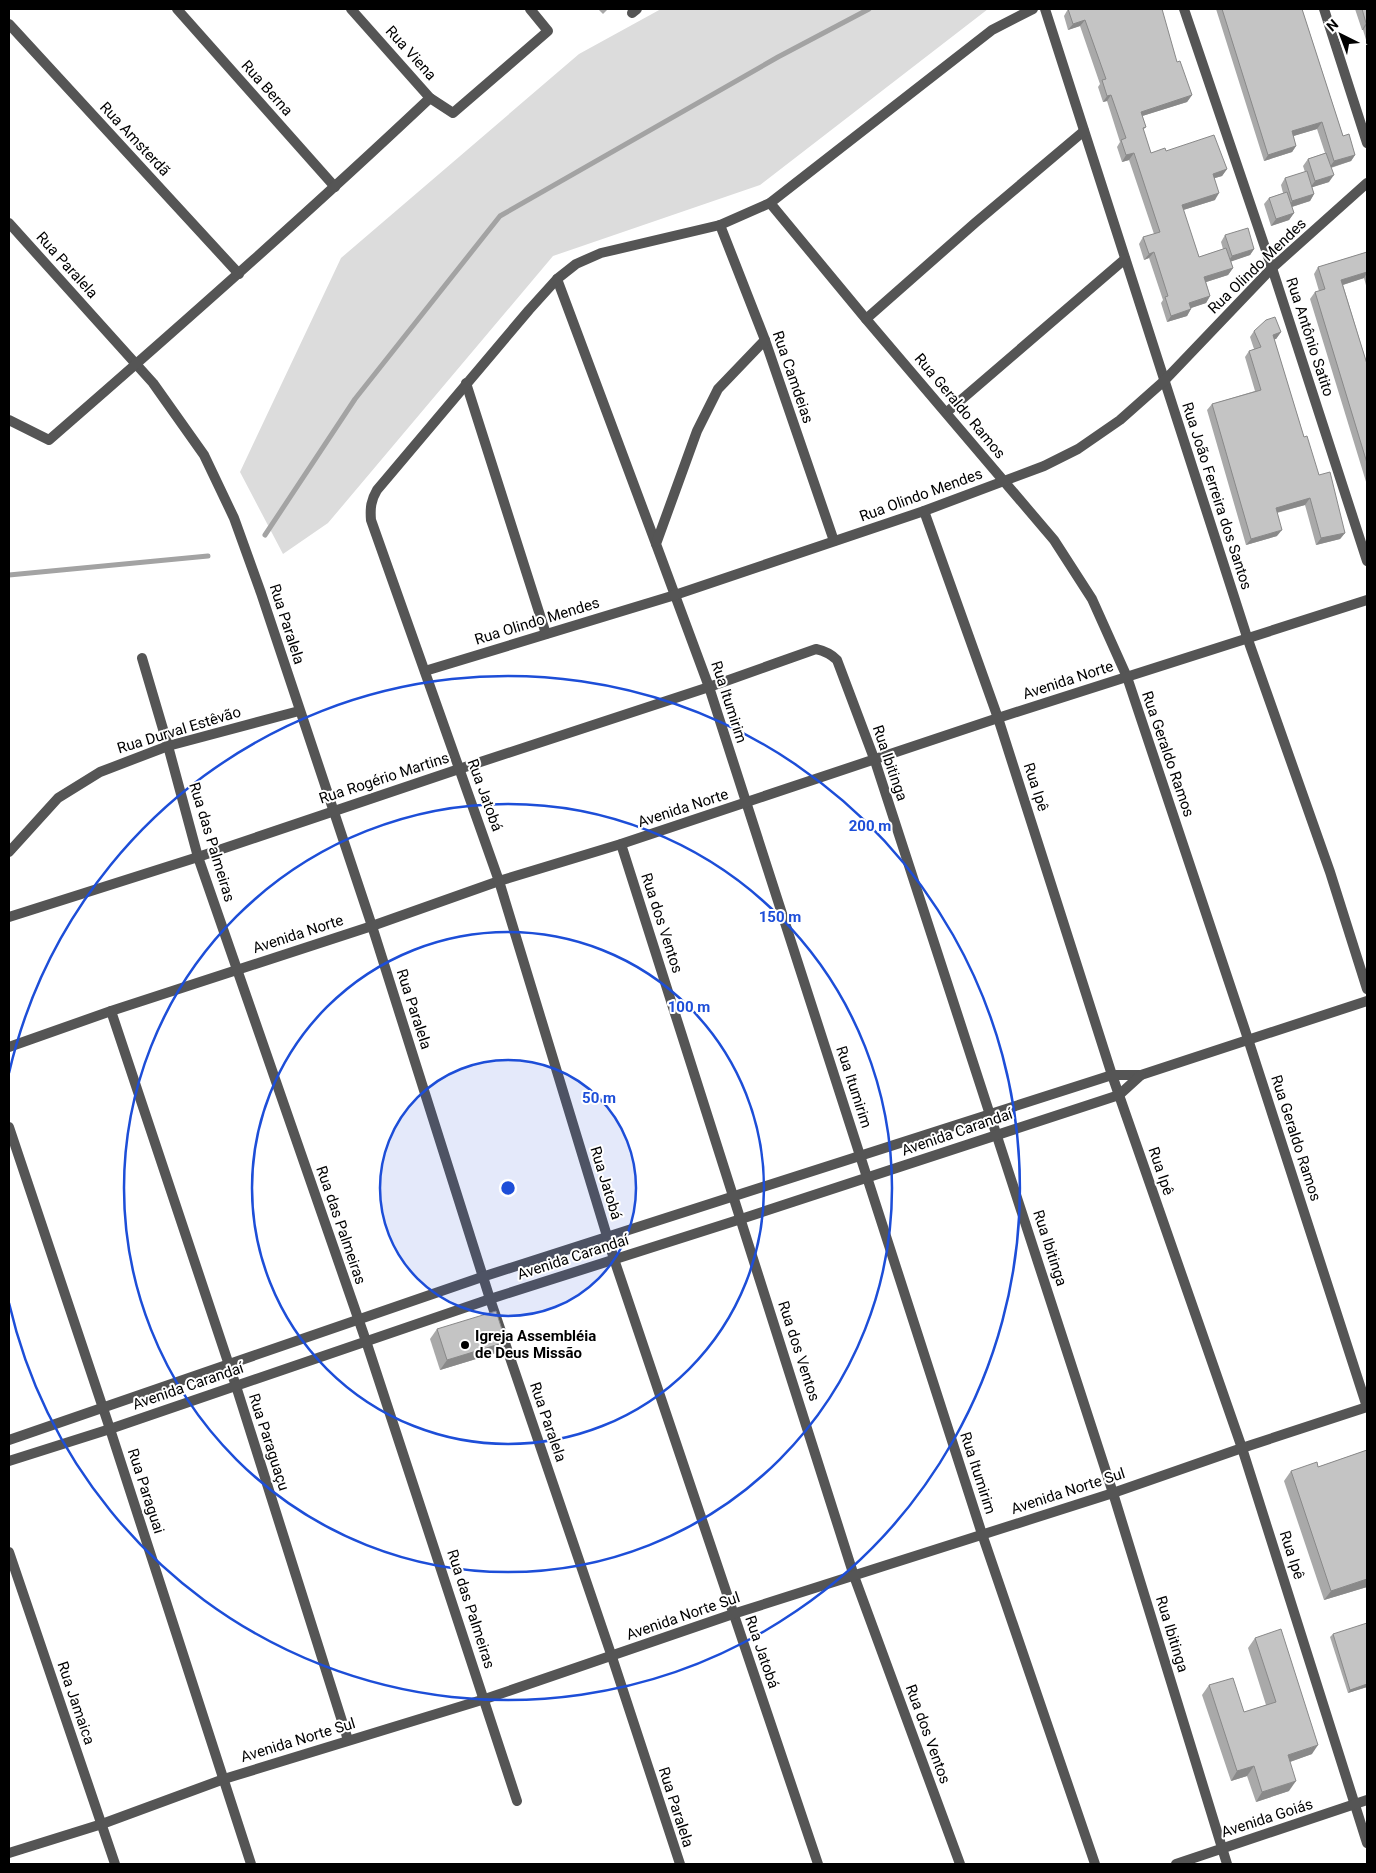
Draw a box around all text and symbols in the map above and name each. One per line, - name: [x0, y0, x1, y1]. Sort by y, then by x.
- north arrow: [1316, 10, 1366, 60]
- text: N: [1323, 16, 1341, 35]
- street label: Rua Viena: [382, 22, 440, 84]
- street label: Rua Berna: [237, 57, 297, 119]
- street label: Rua Amsterdã: [96, 98, 174, 180]
- street label: Rua Olindo Mendes: [1204, 215, 1310, 317]
- street label: Rua Paralela: [32, 228, 102, 302]
- street label: Rua Antônio Satito: [1282, 275, 1338, 399]
- street label: Rua Camdeias: [769, 328, 817, 426]
- street label: Rua Geraldo Ramos: [911, 350, 1009, 462]
- street label: Rua João Ferreira dos Santos: [1178, 400, 1256, 592]
- street label: Rua Olindo Mendes: [857, 464, 985, 526]
- street label: Rua Paralela: [266, 582, 308, 666]
- street label: Rua Olindo Mendes: [472, 593, 602, 649]
- street label: Avenida Norte: [1020, 657, 1116, 703]
- street label: Rua Itumirim: [707, 659, 751, 745]
- street label: Rua Geraldo Ramos: [1138, 689, 1198, 819]
- street label: Rua Durval Estêvão: [115, 703, 243, 757]
- street label: Rua Ibitinga: [869, 723, 911, 803]
- street label: Rua Rogério Martins: [317, 748, 451, 808]
- street label: Rua Jatobá: [464, 756, 506, 834]
- street label: Rua Ipê: [1020, 761, 1052, 814]
- street label: Rua das Palmeiras: [185, 780, 239, 904]
- street label: Avenida Norte: [635, 785, 731, 831]
- text: 200 m: [849, 817, 891, 835]
- street label: Rua dos Ventos: [637, 871, 687, 975]
- text: 150 m: [759, 908, 801, 926]
- street label: Avenida Norte: [250, 911, 346, 957]
- street label: Rua Paralela: [393, 967, 435, 1051]
- text: 100 m: [668, 998, 710, 1016]
- street label: Rua Itumirim: [832, 1044, 876, 1130]
- street label: Rua Geraldo Ramos: [1267, 1073, 1325, 1203]
- text: 50 m: [582, 1089, 616, 1107]
- street label: Avenida Carandaí: [899, 1104, 1016, 1159]
- street label: Rua Jatobá: [586, 1144, 626, 1222]
- street label: Rua Ipê: [1144, 1144, 1178, 1198]
- street label: Rua das Palmeiras: [312, 1163, 370, 1287]
- centre of rings: [499, 1179, 517, 1197]
- street label: Rua Ibitinga: [1029, 1208, 1071, 1288]
- street label: Avenida Carandaí: [515, 1230, 632, 1284]
- street label: Rua dos Ventos: [774, 1299, 824, 1403]
- place label: Igreja Assembléia de Deus Missão: [475, 1327, 596, 1362]
- marker: Igreja Assembléia de Deus Missão: [459, 1339, 471, 1351]
- street label: Avenida Carandaí: [130, 1358, 247, 1413]
- street label: Rua Paralela: [526, 1380, 570, 1464]
- street label: Rua Paraguaçu: [245, 1391, 293, 1493]
- street label: Rua Itumirim: [956, 1430, 1000, 1516]
- street label: Rua Paraguai: [124, 1446, 168, 1536]
- street label: Avenida Norte Sul: [1009, 1464, 1127, 1518]
- street label: Rua Ipê: [1276, 1529, 1308, 1582]
- street label: Rua das Palmeiras: [443, 1547, 499, 1671]
- street label: Avenida Norte Sul: [624, 1588, 742, 1644]
- street label: Rua Ibitinga: [1152, 1594, 1192, 1674]
- street label: Rua Jatobá: [741, 1613, 783, 1691]
- street label: Rua Jamaica: [53, 1659, 99, 1747]
- street label: Rua dos Ventos: [902, 1682, 954, 1786]
- street label: Avenida Norte Sul: [238, 1714, 358, 1766]
- street label: Rua Paralela: [655, 1765, 697, 1849]
- street label: Avenida Goiás: [1219, 1795, 1315, 1841]

